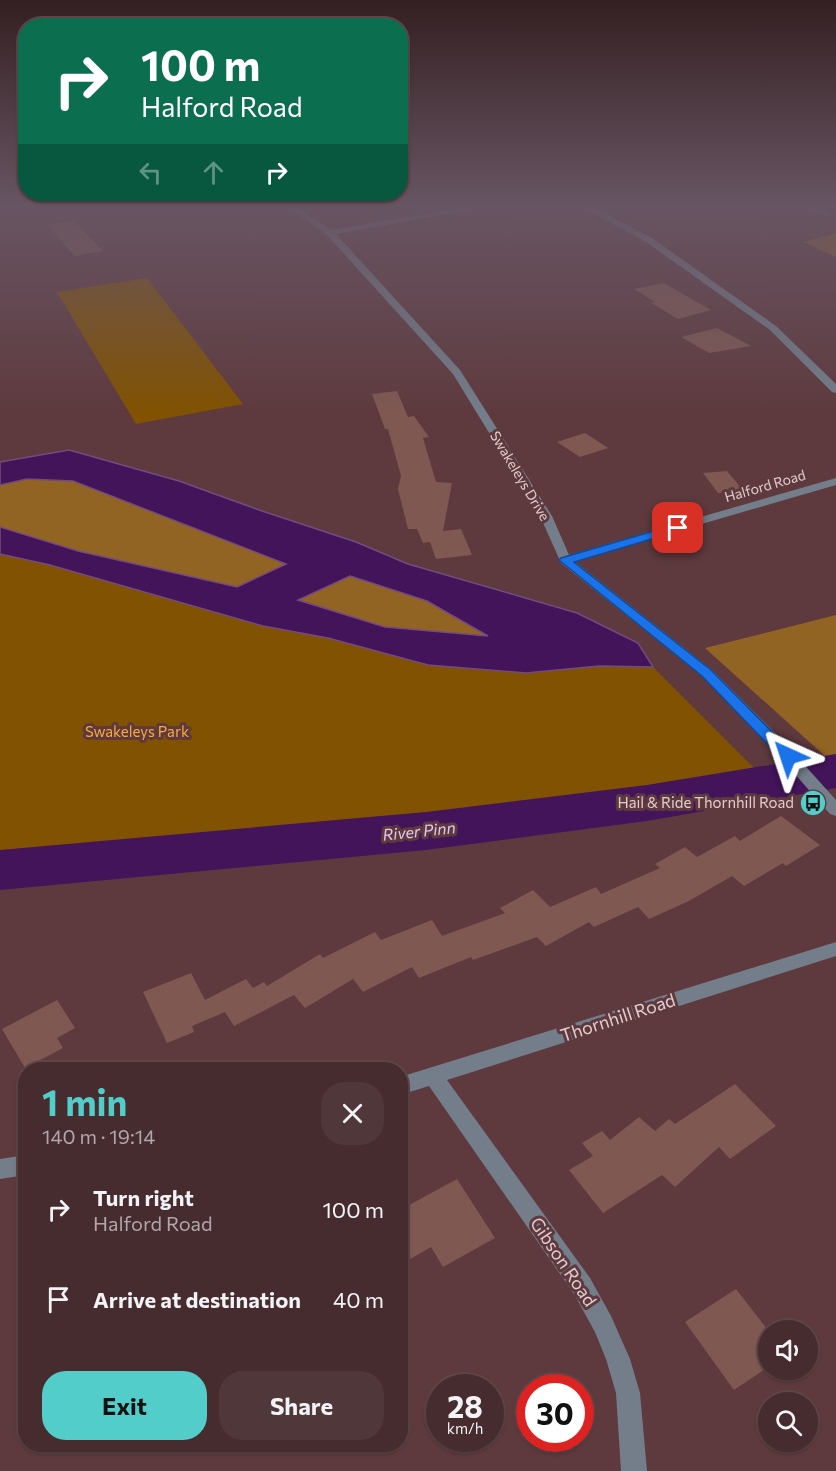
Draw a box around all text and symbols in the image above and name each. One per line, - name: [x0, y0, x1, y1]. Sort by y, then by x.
- text: 100 m: [141, 38, 261, 90]
- icon: right: [42, 42, 120, 120]
- text: Halford Road: [141, 90, 303, 123]
- icon: left: [134, 156, 167, 189]
- icon: ahead: [197, 156, 230, 189]
- icon: right: [260, 156, 293, 189]
- street label: Swakeleys Drive: [487, 428, 554, 524]
- street label: Halford Road: [722, 466, 807, 505]
- pin: [652, 502, 703, 553]
- icon: arrive: [661, 511, 694, 544]
- park label: Swakeleys Park: [85, 722, 189, 740]
- position arrow: [756, 724, 820, 788]
- bus stop icon: Hail & Ride Thornhill Road: [798, 788, 828, 818]
- place label: Hail & Ride Thornhill Road: [617, 793, 794, 811]
- water label: River Pinn: [382, 817, 456, 844]
- street label: Thornhill Road: [557, 988, 678, 1046]
- text: 1 min: [42, 1079, 127, 1123]
- button: close: [321, 1082, 384, 1145]
- text: 140 m · 19:14: [42, 1124, 155, 1148]
- text: Turn right: [93, 1184, 194, 1211]
- icon: right: [42, 1193, 75, 1226]
- text: 100 m: [322, 1196, 384, 1223]
- text: Halford Road: [93, 1211, 213, 1235]
- street label: Gibson Road: [526, 1213, 602, 1310]
- icon: arrive: [42, 1283, 75, 1316]
- text: Arrive at destination: [93, 1286, 301, 1313]
- text: 40 m: [333, 1286, 384, 1313]
- map controls: [758, 1320, 818, 1452]
- button: sound: [758, 1320, 818, 1380]
- button: Exit: [42, 1371, 207, 1440]
- button: Share: [219, 1371, 384, 1440]
- speed limit sign: 30: [516, 1374, 594, 1452]
- text: 28: [447, 1387, 483, 1424]
- button: search: [758, 1392, 818, 1452]
- text: km/h: [447, 1419, 483, 1437]

